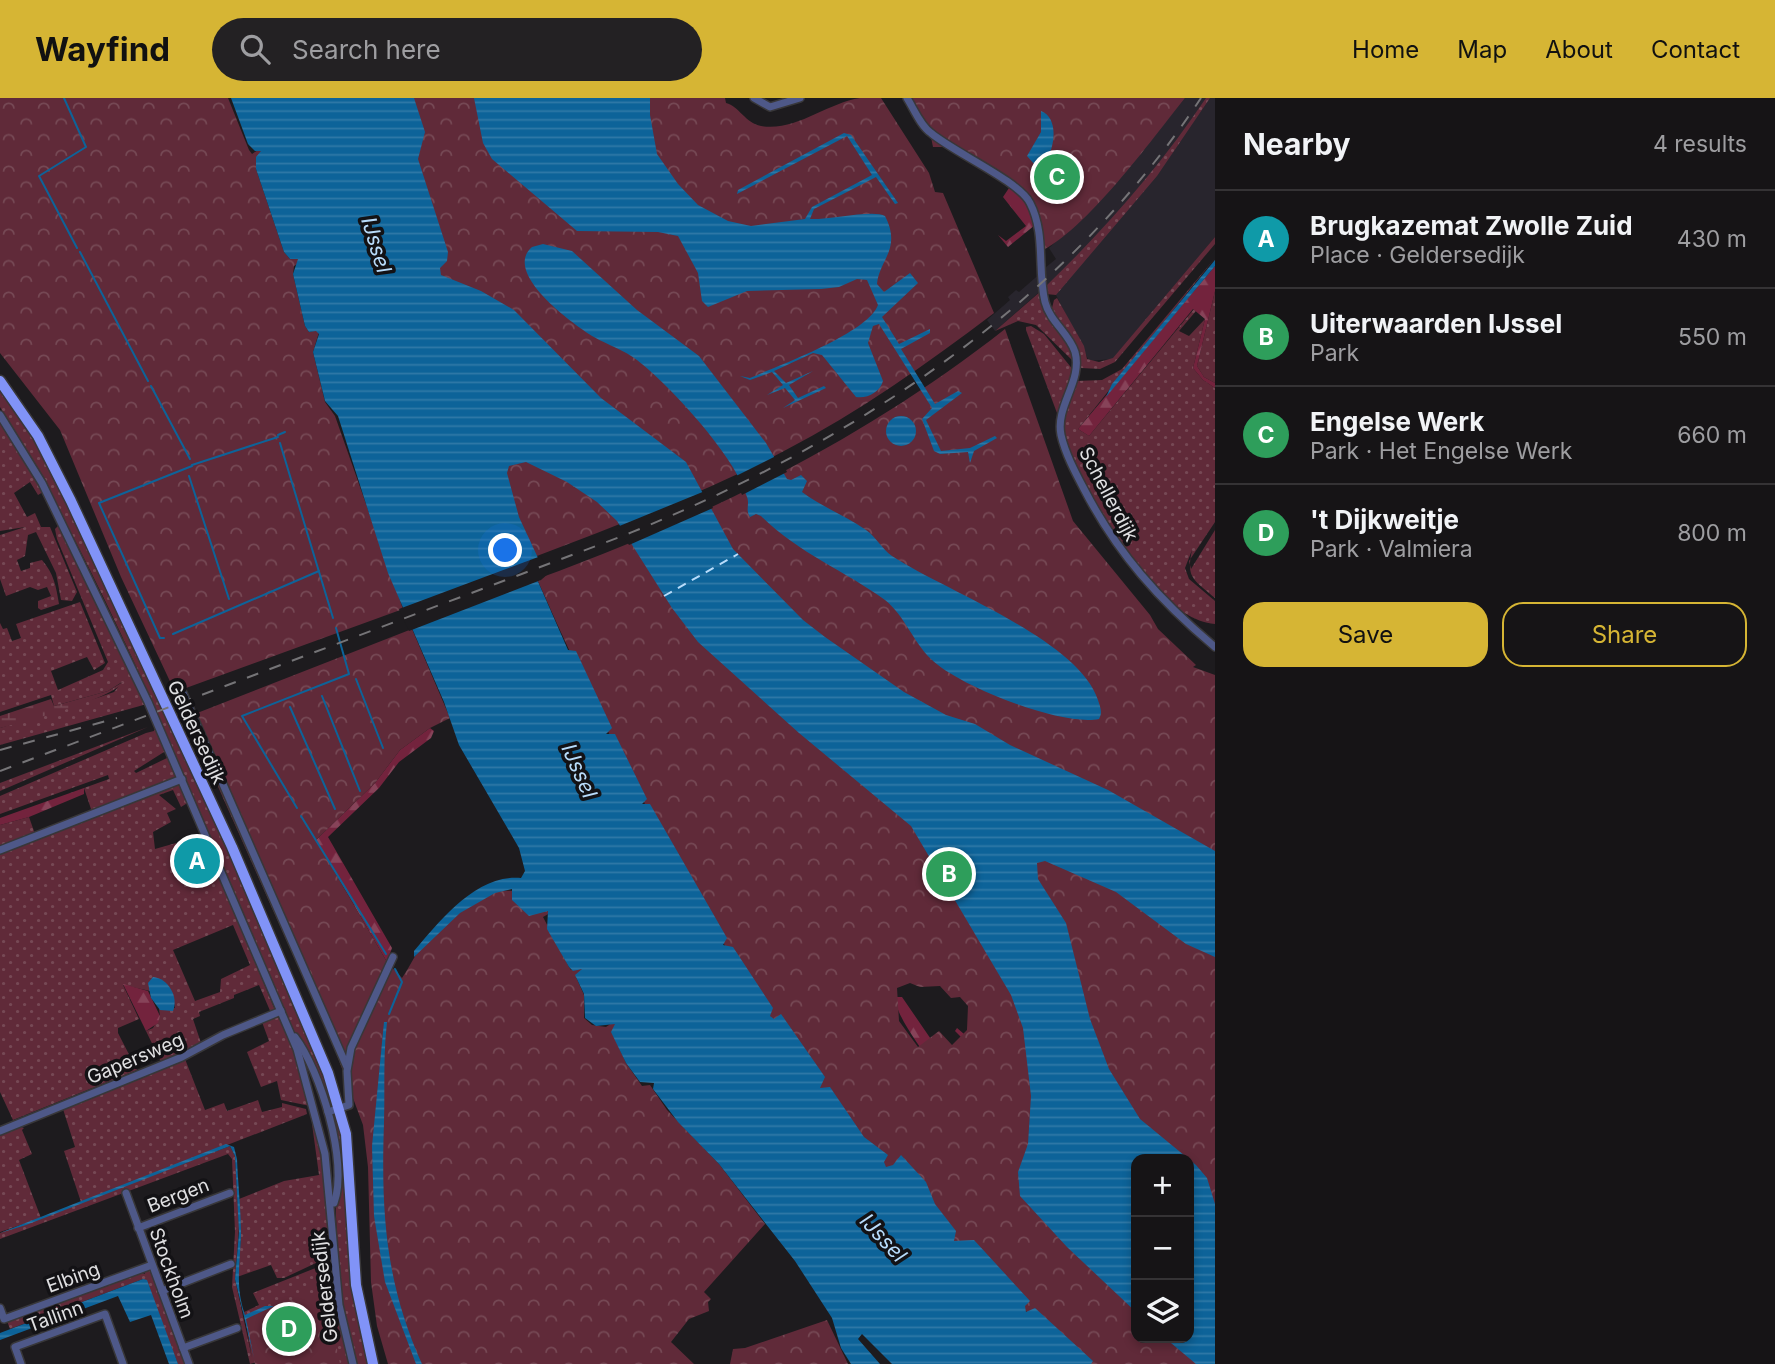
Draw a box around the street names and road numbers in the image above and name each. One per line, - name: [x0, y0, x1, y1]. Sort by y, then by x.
- street label: Schellerdijk: [1074, 443, 1143, 546]
- street label: Geldersedijk: [162, 677, 231, 788]
- street label: Gapersweg: [83, 1028, 187, 1089]
- street label: Bergen: [144, 1173, 212, 1218]
- street label: Stockholm: [145, 1225, 199, 1322]
- street label: Geldersedijk: [306, 1229, 343, 1344]
- street label: Elbing: [43, 1257, 103, 1298]
- street label: Tallinn: [24, 1296, 86, 1337]

